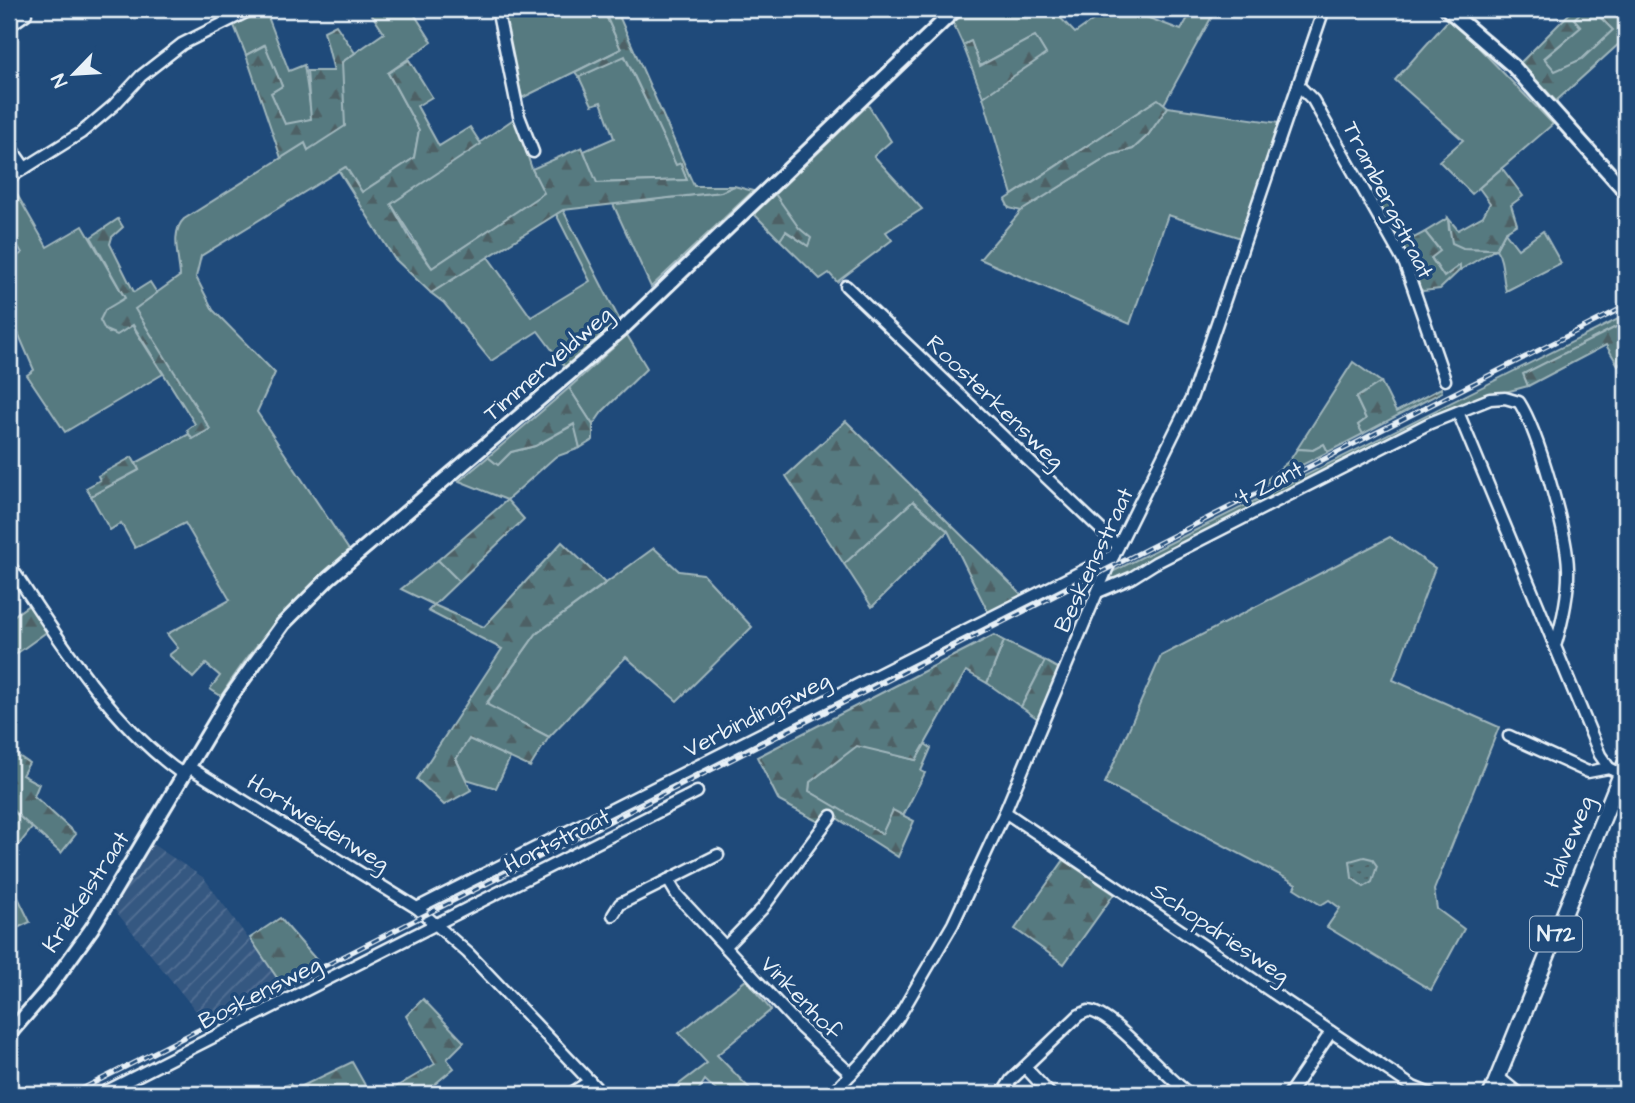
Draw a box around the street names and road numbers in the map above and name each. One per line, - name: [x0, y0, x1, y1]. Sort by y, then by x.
- street label: Trambergstraat: [1334, 116, 1442, 285]
- street label: Timmerveldweg: [477, 299, 620, 430]
- street label: Roosterkensweg: [918, 328, 1071, 477]
- street label: 't Zant: [1229, 453, 1309, 515]
- street label: Beskensstraat: [1046, 482, 1142, 638]
- street label: Verbindingsweg: [678, 664, 836, 767]
- street label: Hortweidenweg: [240, 767, 395, 880]
- street label: Halveweg: [1536, 791, 1603, 893]
- street label: Hortstraat: [498, 800, 616, 881]
- street label: Kriekelstraat: [35, 824, 138, 959]
- street label: Schopdriesweg: [1144, 875, 1296, 992]
- road number: N72: [1530, 916, 1582, 951]
- street label: Boskensweg: [193, 948, 327, 1038]
- street label: Vinkenhof: [753, 949, 849, 1047]

